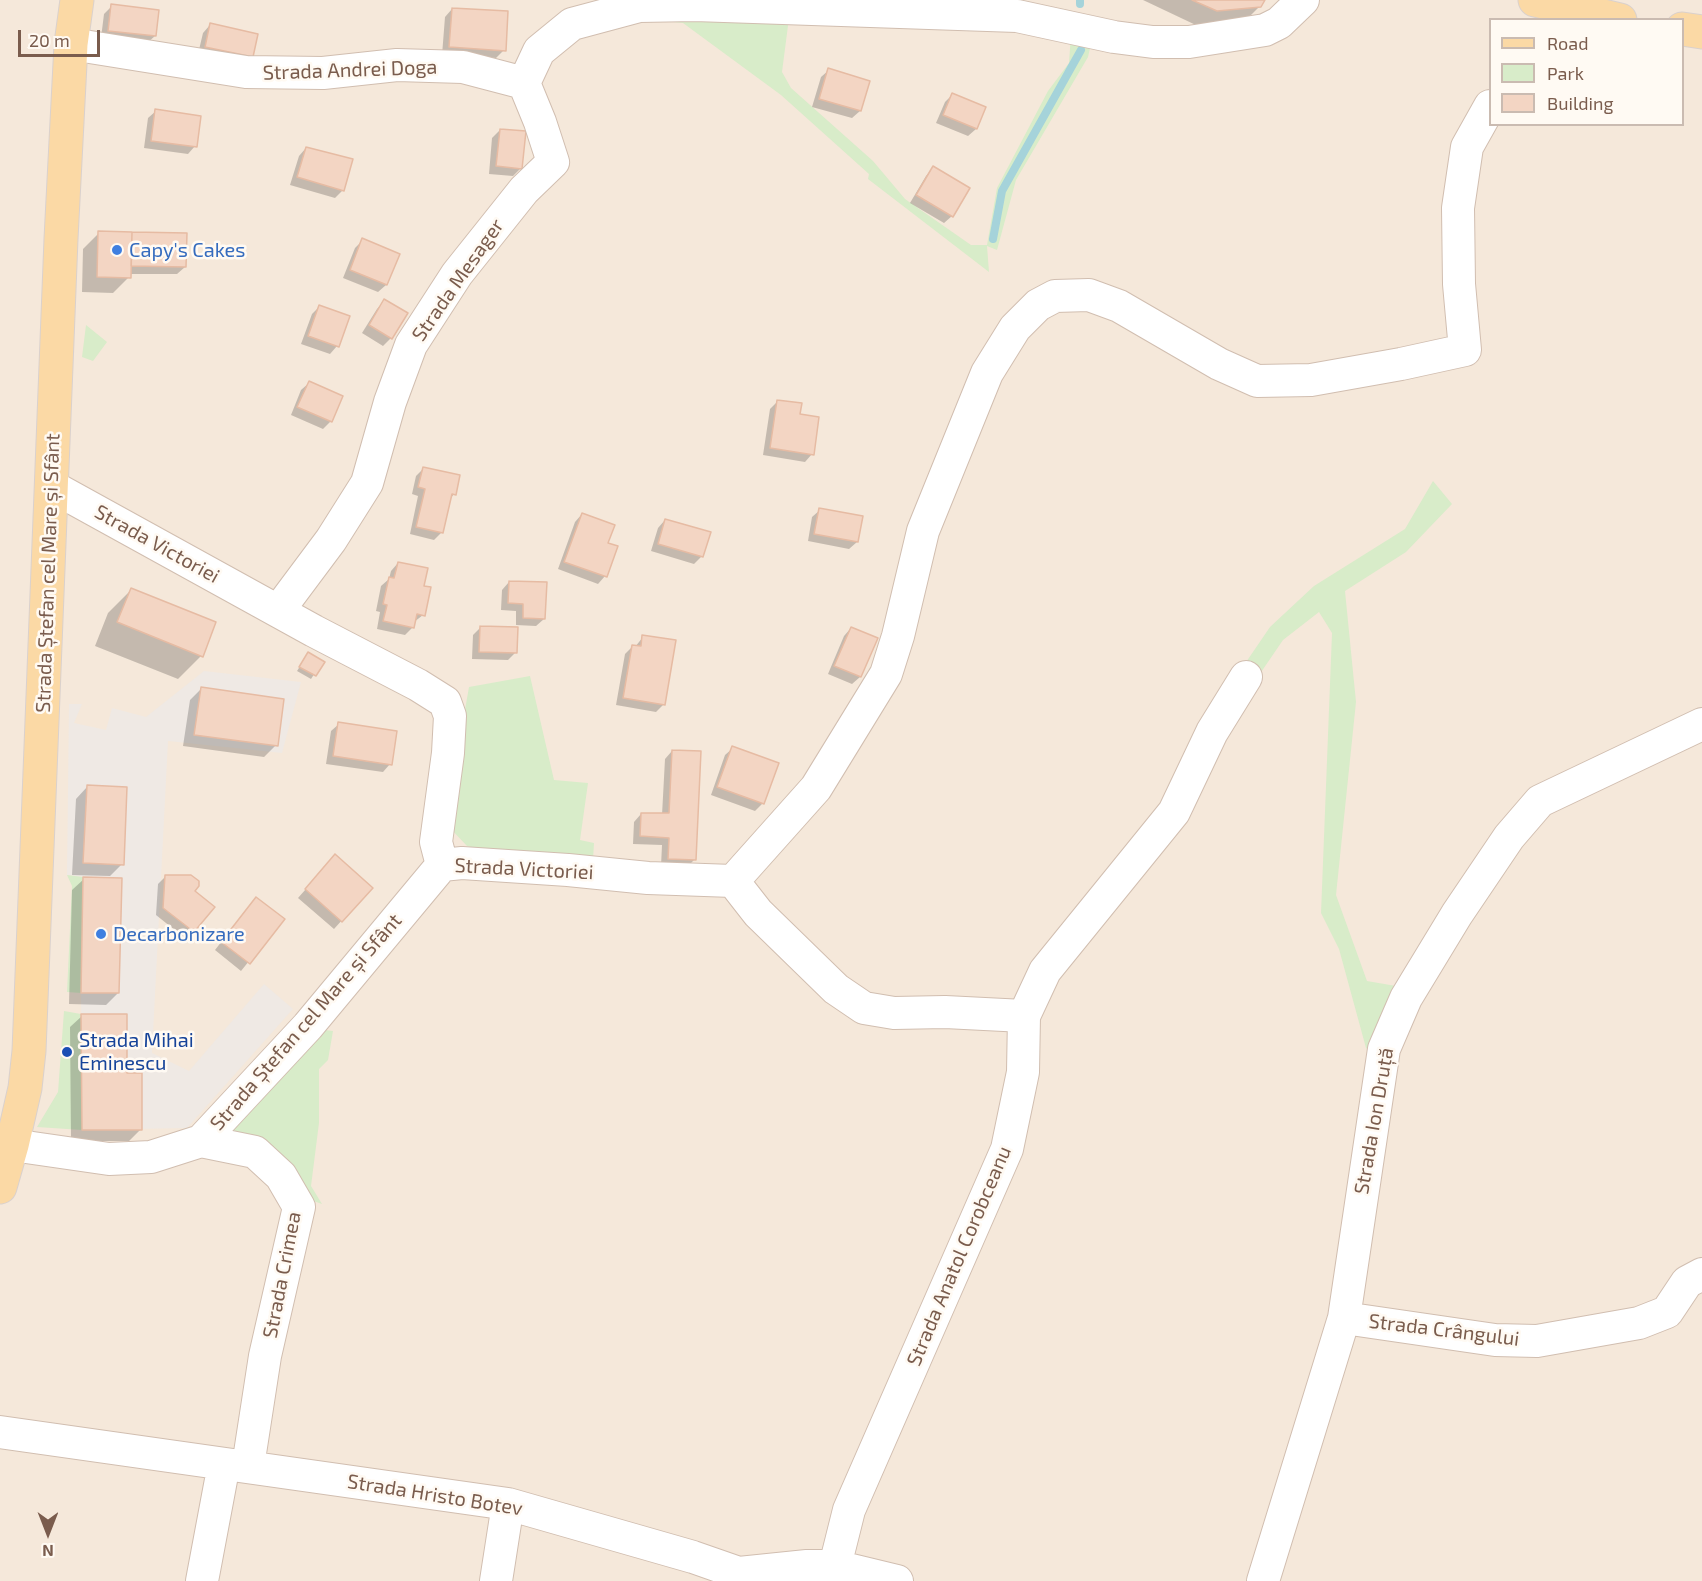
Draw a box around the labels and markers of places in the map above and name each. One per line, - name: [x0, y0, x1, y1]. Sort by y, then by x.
- place label: Capy's Cakes: [129, 238, 245, 262]
- marker: Capy's Cakes: [110, 243, 124, 257]
- place label: Decarbonizare: [113, 922, 245, 946]
- marker: Decarbonizare: [94, 927, 108, 941]
- place label: Strada Mihai Eminescu: [79, 1028, 194, 1075]
- marker: Strada Mihai Eminescu: [60, 1045, 74, 1059]

